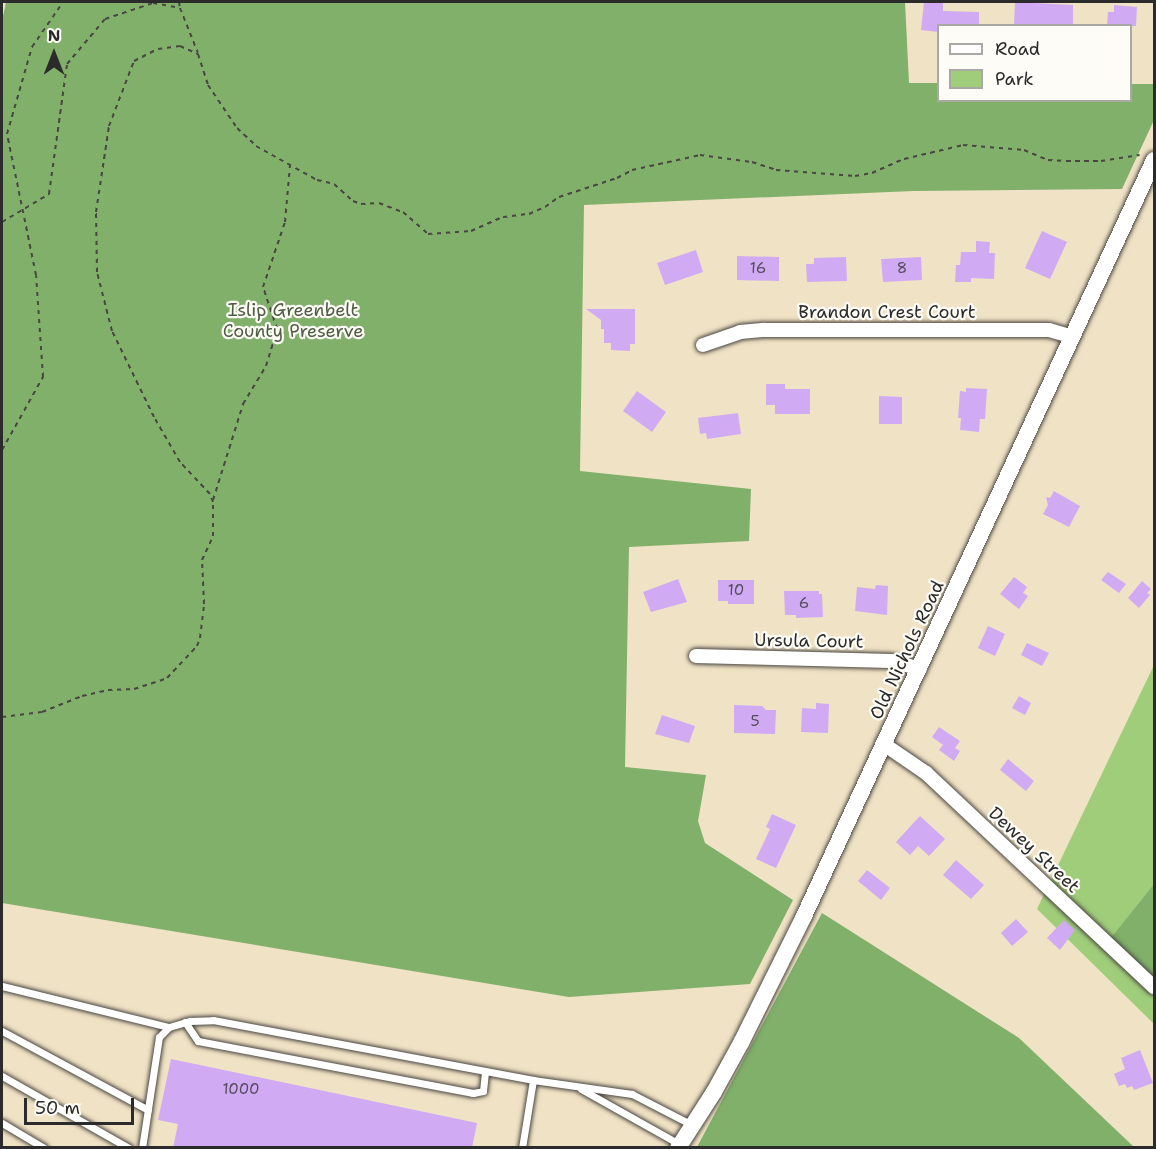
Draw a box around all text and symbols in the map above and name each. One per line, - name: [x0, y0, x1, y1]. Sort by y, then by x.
- north arrow: [24, 24, 84, 84]
- legend: [937, 24, 1132, 102]
- text: N: [48, 25, 60, 46]
- text: Road: [995, 37, 1040, 61]
- text: Park: [995, 67, 1034, 91]
- house number: 16: [750, 260, 766, 278]
- house number: 8: [897, 260, 907, 278]
- park label: Islip Greenbelt County Preserve: [223, 300, 363, 342]
- street label: Brandon Crest Court: [798, 301, 976, 323]
- street label: Old Nichols Road: [865, 577, 949, 723]
- house number: 10: [728, 582, 744, 600]
- house number: 6: [799, 595, 809, 613]
- street label: Ursula Court: [754, 629, 864, 653]
- house number: 5: [750, 713, 760, 731]
- street label: Dewey Street: [984, 802, 1084, 898]
- house number: 1000: [222, 1081, 260, 1099]
- scale bar: [27, 1086, 136, 1124]
- text: 50 m: [35, 1096, 80, 1120]

